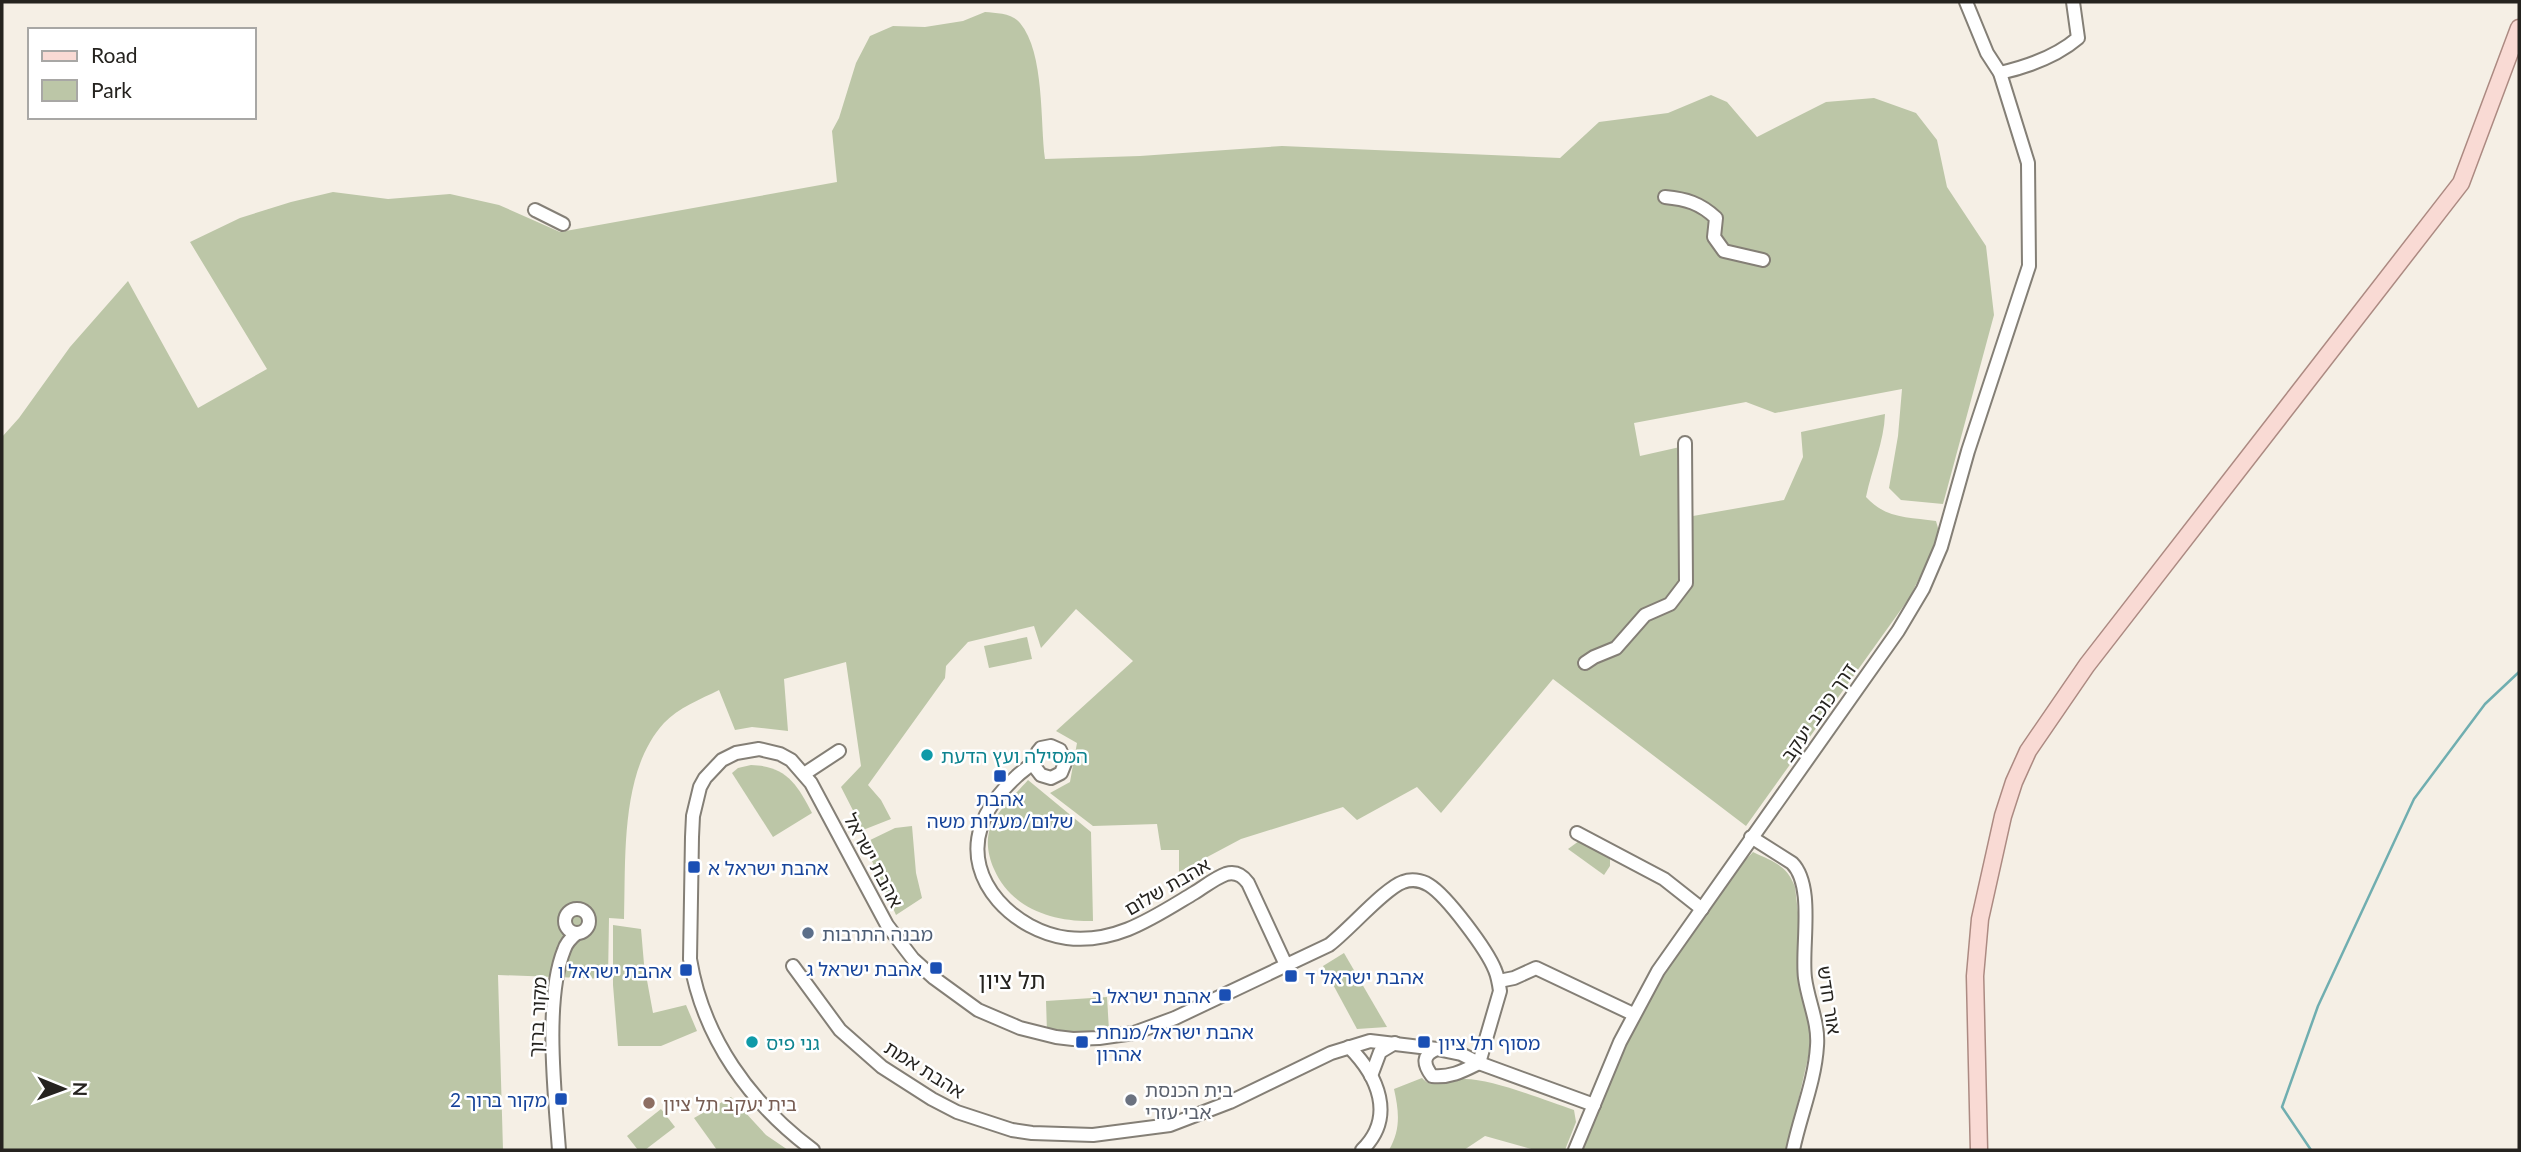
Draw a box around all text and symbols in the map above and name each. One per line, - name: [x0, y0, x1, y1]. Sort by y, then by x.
- legend: [28, 28, 256, 119]
- text: Road: [91, 42, 138, 67]
- text: Park: [91, 77, 132, 102]
- street label: דרך כוכב יעקב: [1776, 658, 1860, 766]
- place label: המסילה ועץ הדעת: [941, 744, 1088, 767]
- marker: המסילה ועץ הדעת: [919, 747, 935, 763]
- marker: אהבת שלום/מעלות משה: [992, 768, 1008, 784]
- place label: אהבת שלום/מעלות משה: [927, 787, 1073, 832]
- street label: אהבת ישראל: [839, 809, 909, 911]
- street label: אהבת שלום: [1120, 852, 1214, 920]
- place label: אהבת ישראל א: [708, 856, 829, 879]
- marker: אהבת ישראל א: [686, 859, 702, 875]
- place label: מבנה התרבות: [822, 922, 933, 945]
- marker: מבנה התרבות: [800, 925, 816, 941]
- place label: אהבת ישראל ג: [806, 957, 922, 980]
- place label: אהבת ישראל ו: [558, 959, 672, 982]
- marker: אהבת ישראל ג: [928, 960, 944, 976]
- marker: אהבת ישראל ו: [678, 962, 694, 978]
- street label: אור חדש: [1813, 964, 1847, 1036]
- place label: אהבת ישראל ד: [1305, 965, 1424, 988]
- district label: תל ציון: [978, 966, 1046, 994]
- marker: אהבת ישראל ד: [1283, 968, 1299, 984]
- street label: מקור ברוך: [523, 976, 551, 1058]
- place label: אהבת ישראל ב: [1092, 984, 1211, 1007]
- marker: אהבת ישראל ב: [1217, 987, 1233, 1003]
- place label: אהבת ישראל/מנחת אהרון: [1096, 1020, 1254, 1065]
- place label: גני פיס: [766, 1031, 820, 1054]
- place label: מסוף תל ציון: [1438, 1031, 1540, 1054]
- marker: גני פיס: [744, 1034, 760, 1050]
- marker: אהבת ישראל/מנחת אהרון: [1074, 1034, 1090, 1050]
- marker: מסוף תל ציון: [1416, 1034, 1432, 1050]
- street label: אהבת אמת: [881, 1035, 969, 1103]
- north arrow: [28, 1054, 98, 1124]
- place label: בית הכנסת אבי עזרי: [1145, 1078, 1233, 1123]
- text: N: [69, 1082, 92, 1097]
- place label: מקור ברוך 2: [450, 1088, 547, 1111]
- marker: מקור ברוך 2: [553, 1091, 569, 1107]
- place label: בית יעקב תל ציון: [663, 1092, 797, 1115]
- marker: בית הכנסת אבי עזרי: [1123, 1092, 1139, 1108]
- marker: בית יעקב תל ציון: [641, 1095, 657, 1111]

